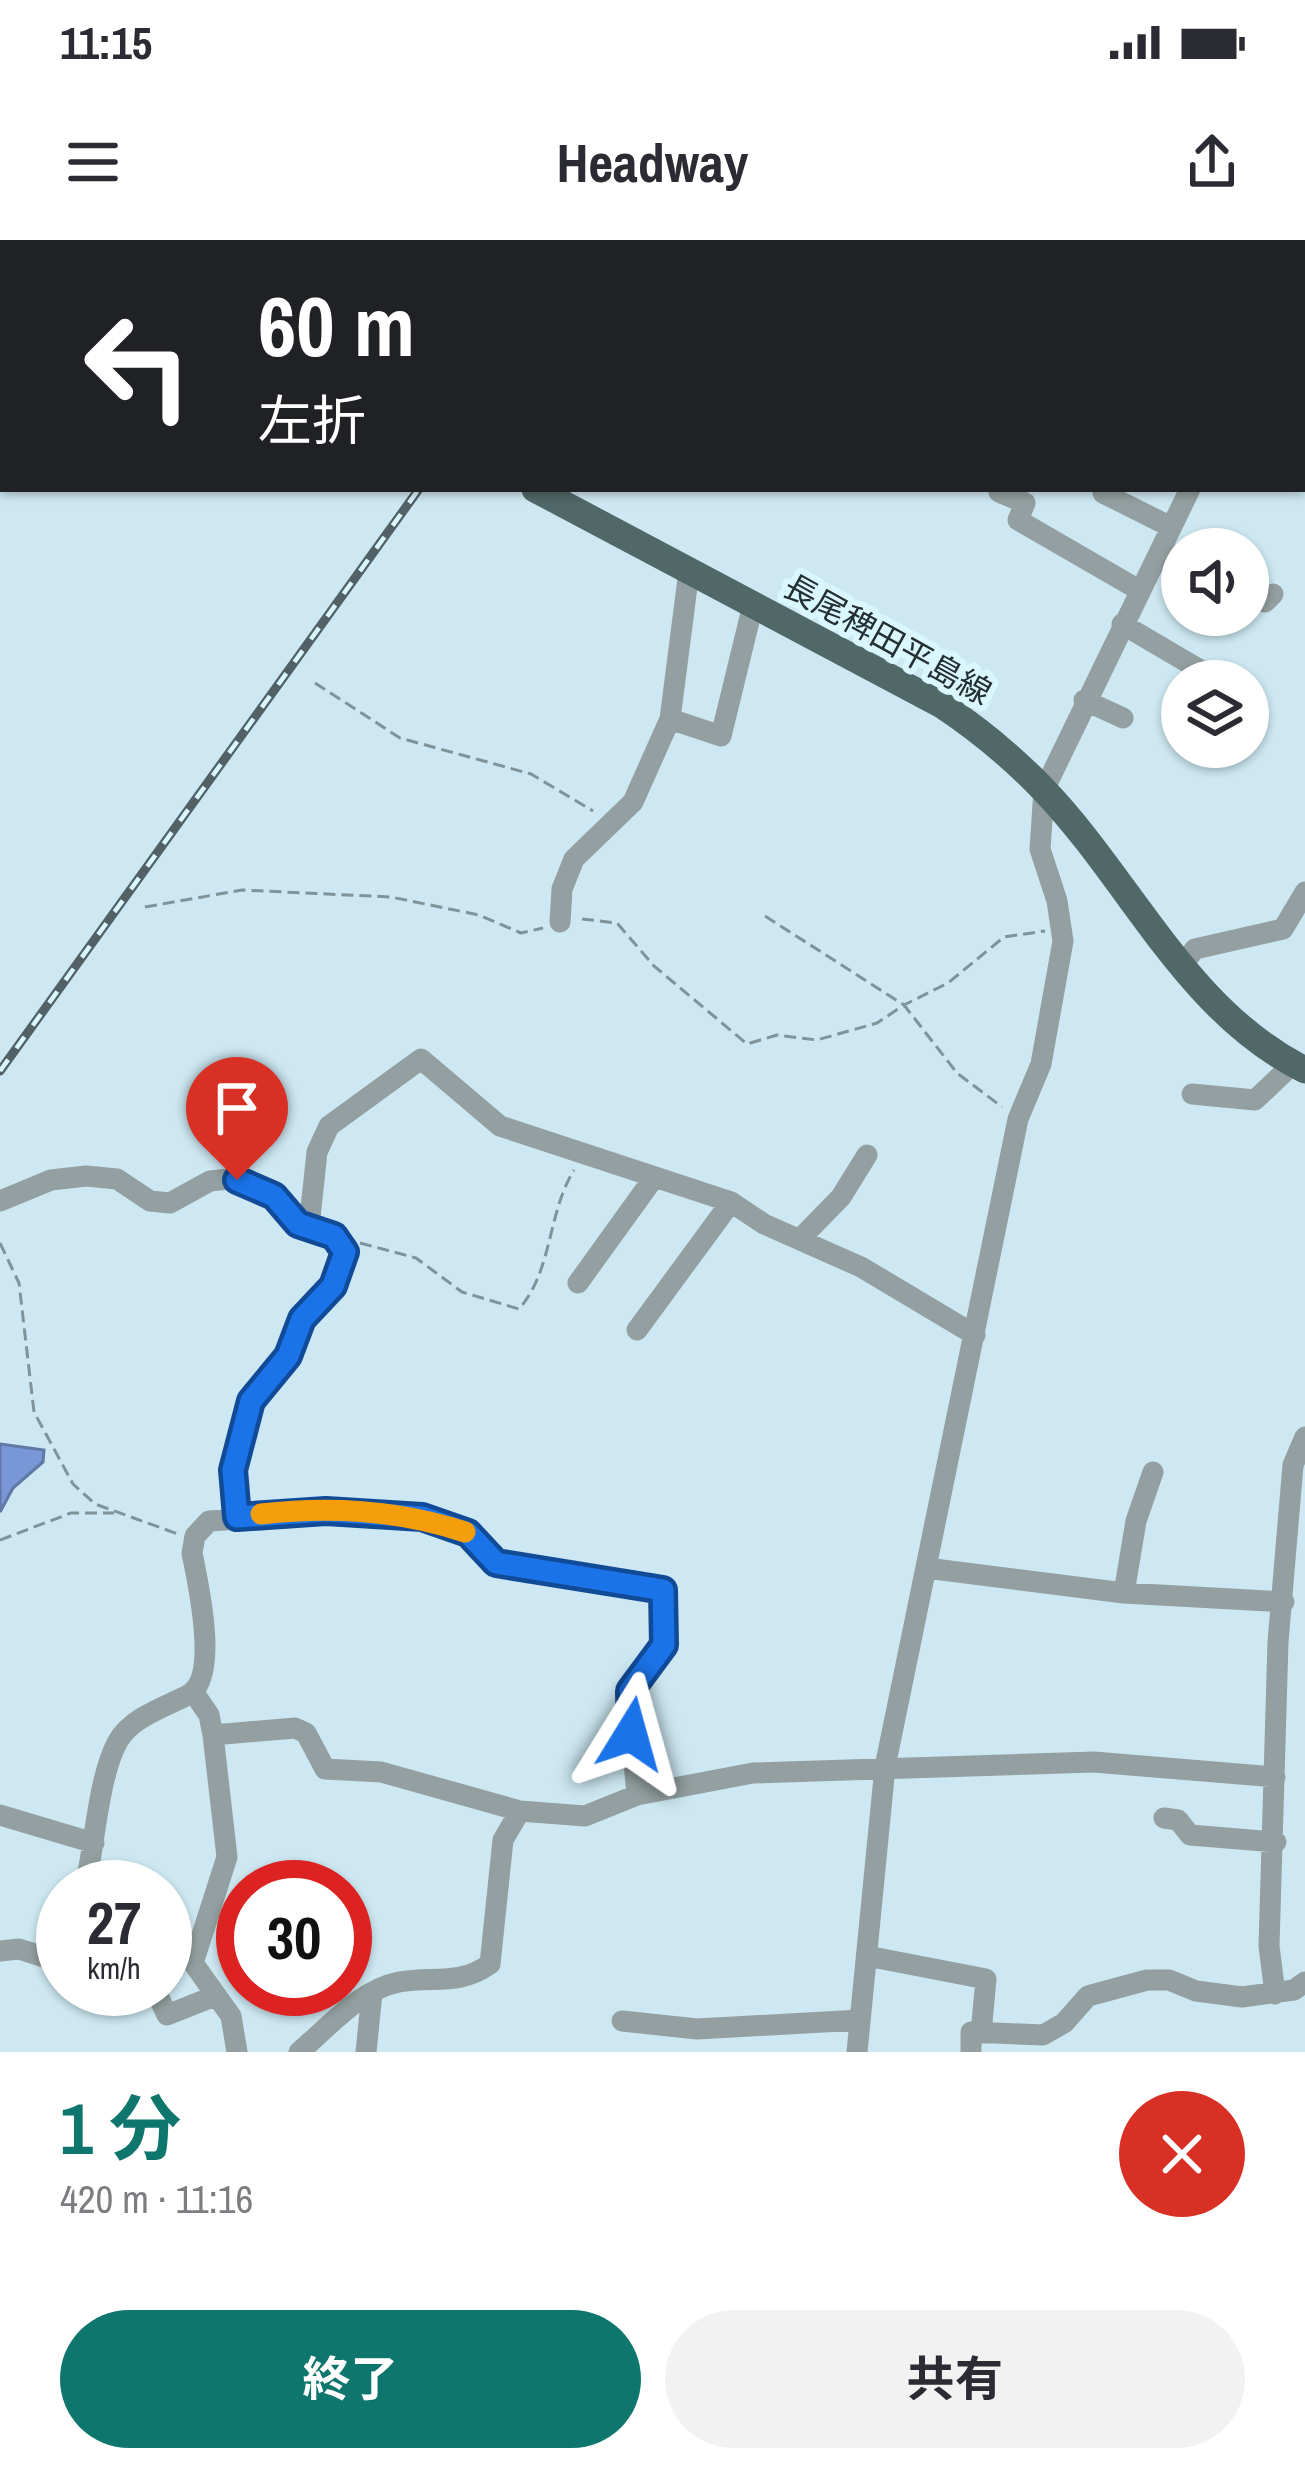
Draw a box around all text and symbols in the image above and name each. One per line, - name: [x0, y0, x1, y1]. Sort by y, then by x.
- text: 11:15: [60, 12, 152, 73]
- text: Headway: [557, 126, 748, 199]
- icon: menu: [60, 129, 126, 195]
- icon: share: [1179, 129, 1245, 195]
- text: 60 m: [258, 269, 415, 382]
- icon: left: [60, 288, 216, 444]
- text: 左折: [258, 384, 366, 457]
- map controls: [1161, 528, 1269, 768]
- button: sound: [1161, 528, 1269, 636]
- street label: 長尾稗田平島線: [776, 564, 1000, 714]
- button: layers: [1161, 660, 1269, 768]
- pin: [186, 1057, 288, 1180]
- icon: arrive: [204, 1075, 270, 1141]
- position arrow: [568, 1671, 694, 1797]
- speed limit sign: 30: [216, 1860, 372, 2016]
- text: 27: [87, 1882, 141, 1963]
- text: km/h: [87, 1948, 141, 1988]
- text: 1 分: [60, 2079, 181, 2176]
- button: close: [1119, 2091, 1245, 2217]
- text: 420 m · 11:16: [60, 2173, 253, 2225]
- button: 終了: [60, 2310, 641, 2448]
- button: 共有: [665, 2310, 1245, 2448]

